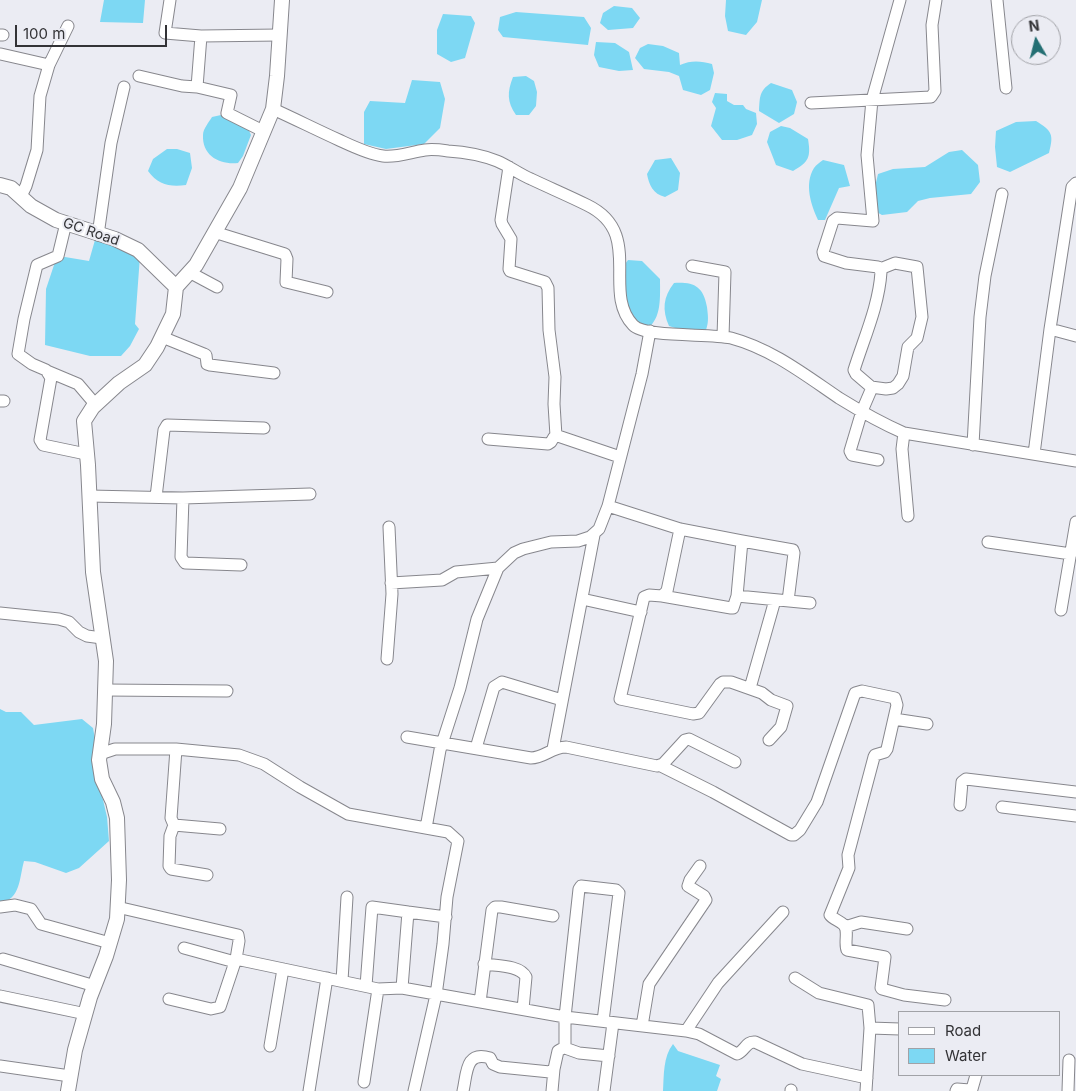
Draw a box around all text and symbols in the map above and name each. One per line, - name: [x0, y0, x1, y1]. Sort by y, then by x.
- scale bar: [18, 15, 170, 47]
- north arrow: [1011, 15, 1061, 65]
- text: N: [1028, 16, 1040, 35]
- text: 100 m: [23, 24, 65, 43]
- street label: GC Road: [61, 215, 121, 249]
- legend: [898, 1011, 1061, 1076]
- text: Road: [945, 1021, 981, 1040]
- text: Water: [945, 1046, 987, 1065]

